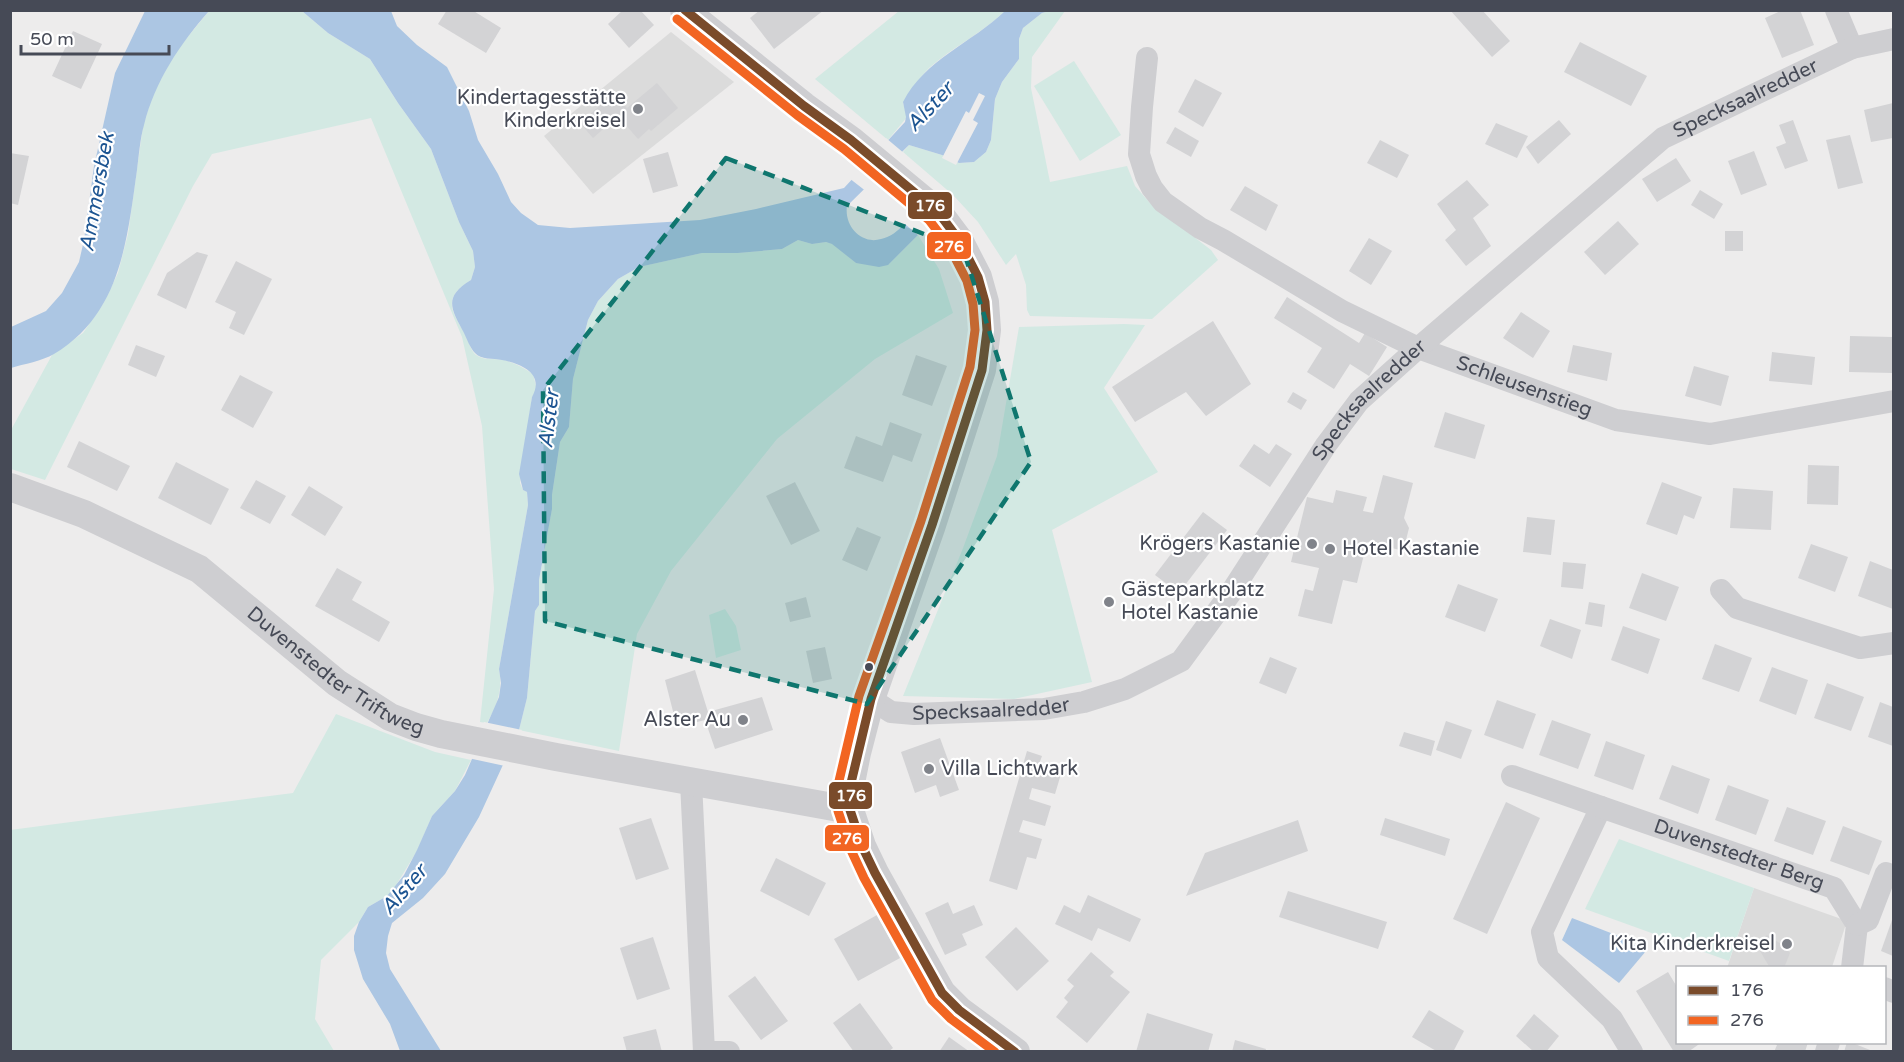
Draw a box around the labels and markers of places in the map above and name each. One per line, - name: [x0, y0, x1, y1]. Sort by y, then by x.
- place label: Kindertagesstätte Kinderkreisel: [457, 86, 626, 133]
- marker: Kindertagesstätte Kinderkreisel: [631, 102, 645, 116]
- place label: Krögers Kastanie: [1139, 532, 1300, 556]
- marker: Krögers Kastanie: [1305, 537, 1319, 551]
- place label: Hotel Kastanie: [1342, 537, 1479, 561]
- marker: Hotel Kastanie: [1323, 542, 1337, 556]
- place label: Gästeparkplatz Hotel Kastanie: [1121, 578, 1264, 625]
- marker: Gästeparkplatz Hotel Kastanie: [1102, 595, 1116, 609]
- unlabelled marker: [863, 661, 875, 673]
- place label: Alster Au: [643, 708, 731, 732]
- marker: Alster Au: [736, 713, 750, 727]
- place label: Villa Lichtwark: [941, 757, 1078, 781]
- marker: Villa Lichtwark: [922, 762, 936, 776]
- place label: Kita Kinderkreisel: [1610, 932, 1775, 956]
- marker: Kita Kinderkreisel: [1780, 937, 1794, 951]

